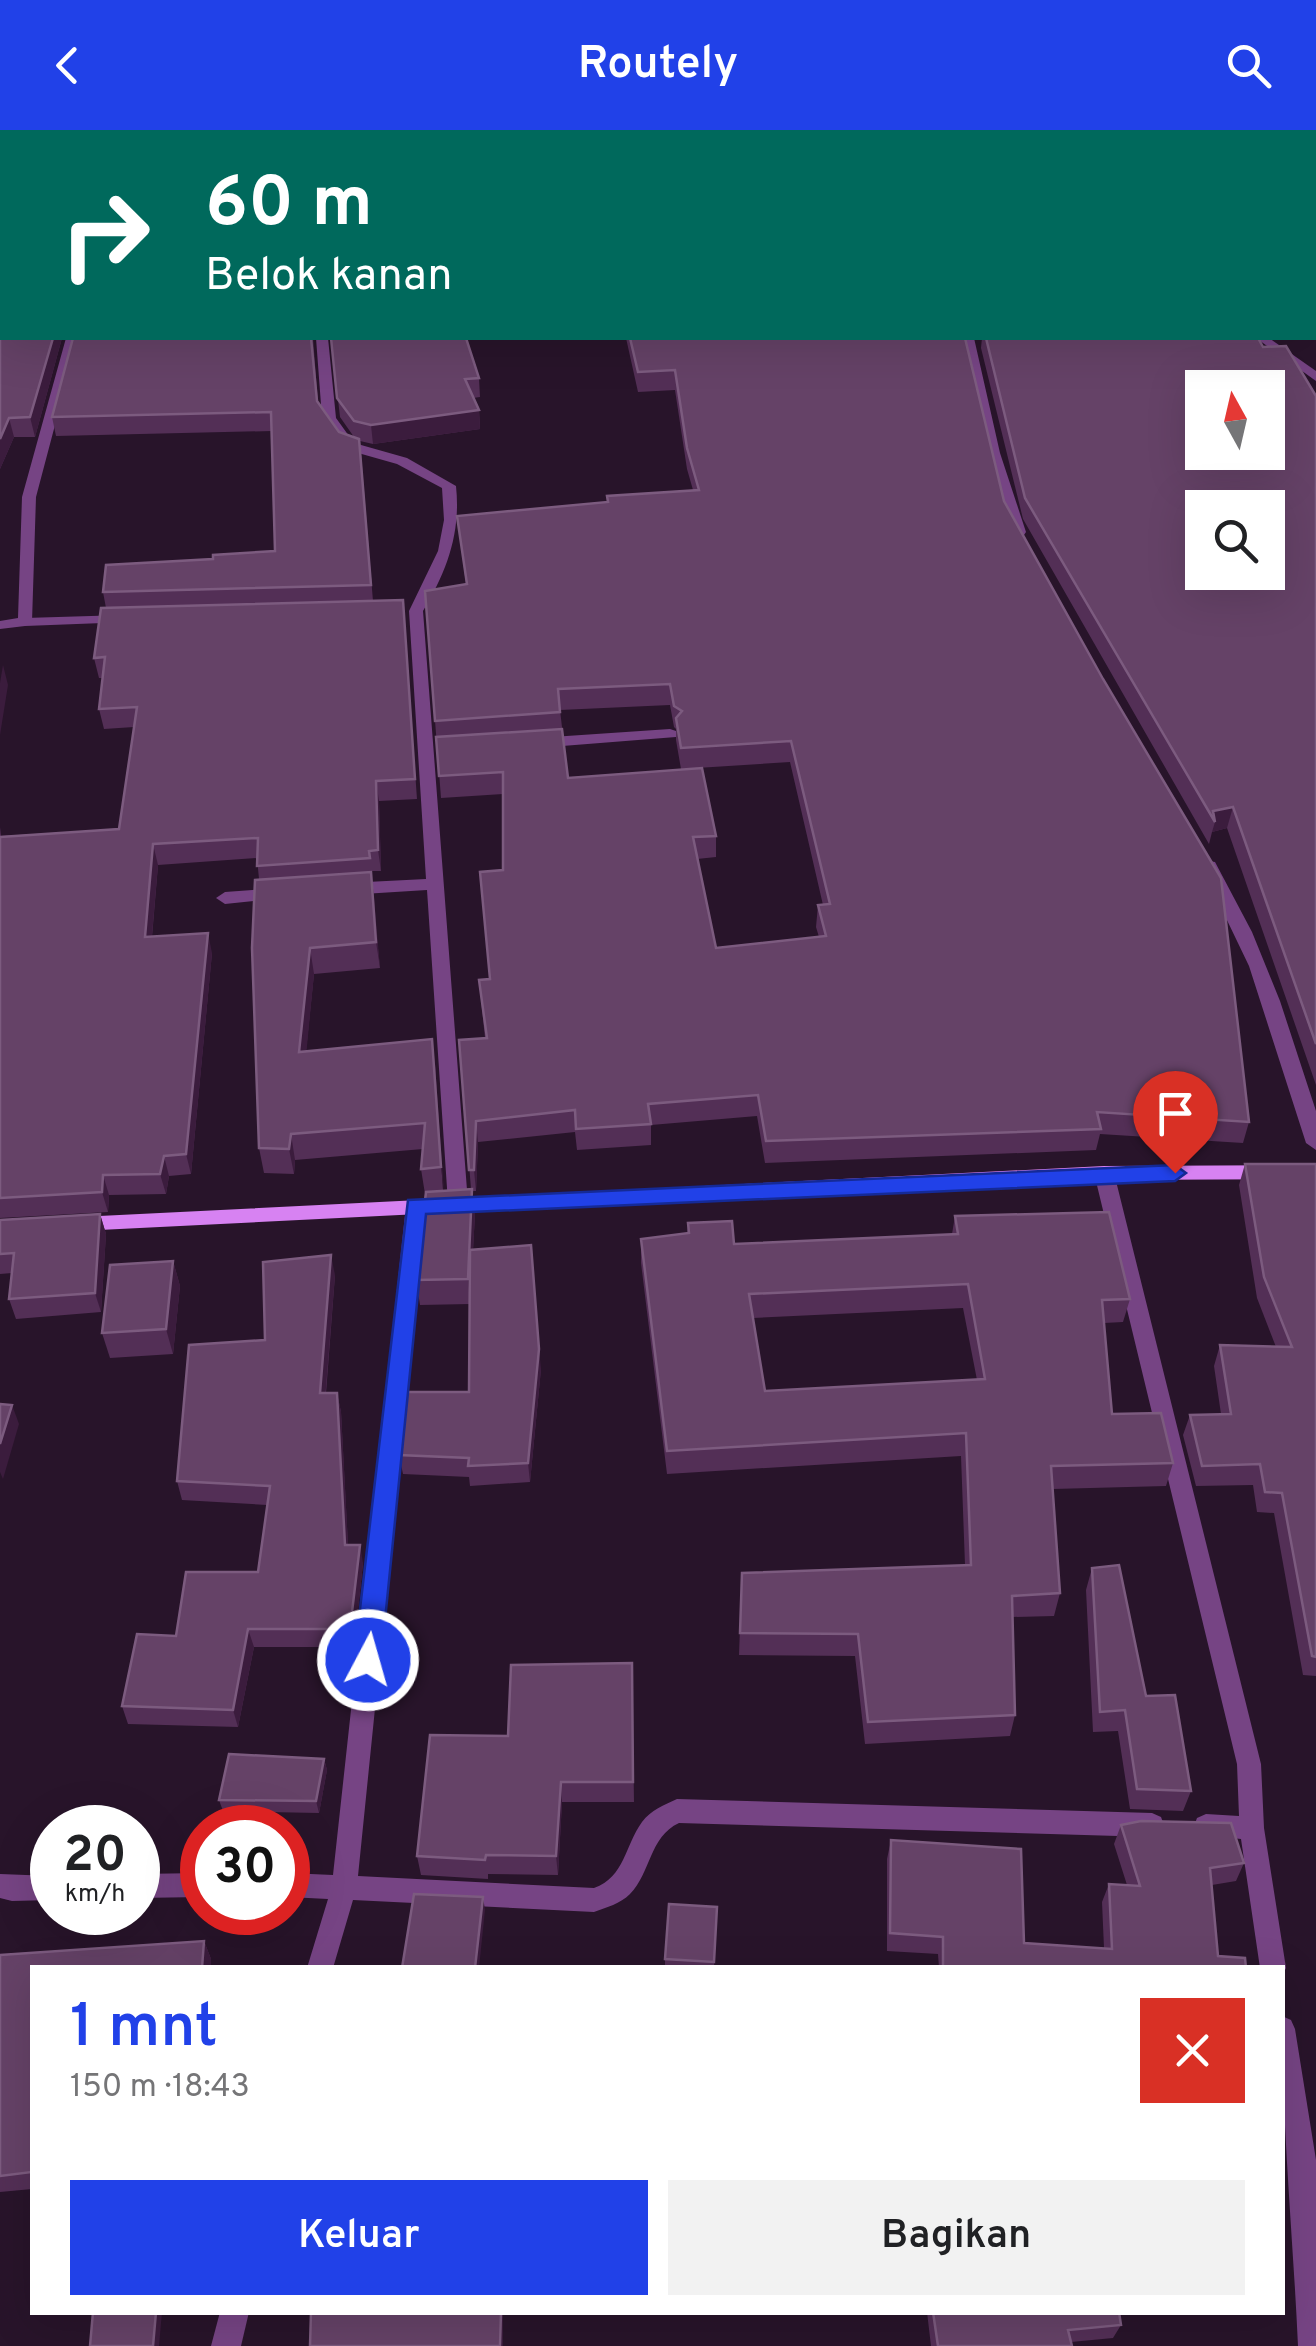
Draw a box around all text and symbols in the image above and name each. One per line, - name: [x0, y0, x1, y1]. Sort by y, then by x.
- text: Routely: [578, 37, 738, 94]
- icon: back: [40, 38, 95, 93]
- icon: search: [1221, 38, 1276, 93]
- text: 60 m: [205, 162, 373, 251]
- icon: right: [40, 170, 170, 300]
- text: Belok kanan: [205, 249, 453, 306]
- north arrow: [1185, 370, 1285, 470]
- map controls: [1185, 370, 1285, 590]
- button: search: [1185, 490, 1285, 590]
- pin: [1133, 1071, 1218, 1174]
- icon: arrive: [1148, 1086, 1203, 1141]
- position arrow: [316, 1608, 420, 1712]
- speed limit sign: 30: [180, 1805, 310, 1935]
- text: 20: [63, 1826, 127, 1889]
- text: km/h: [65, 1879, 125, 1911]
- text: 1 mnt: [70, 1992, 218, 2068]
- button: close: [1140, 1998, 1245, 2103]
- text: 150 m · 18:43: [70, 2068, 250, 2108]
- button: Keluar: [70, 2180, 648, 2295]
- button: Bagikan: [668, 2180, 1245, 2295]

